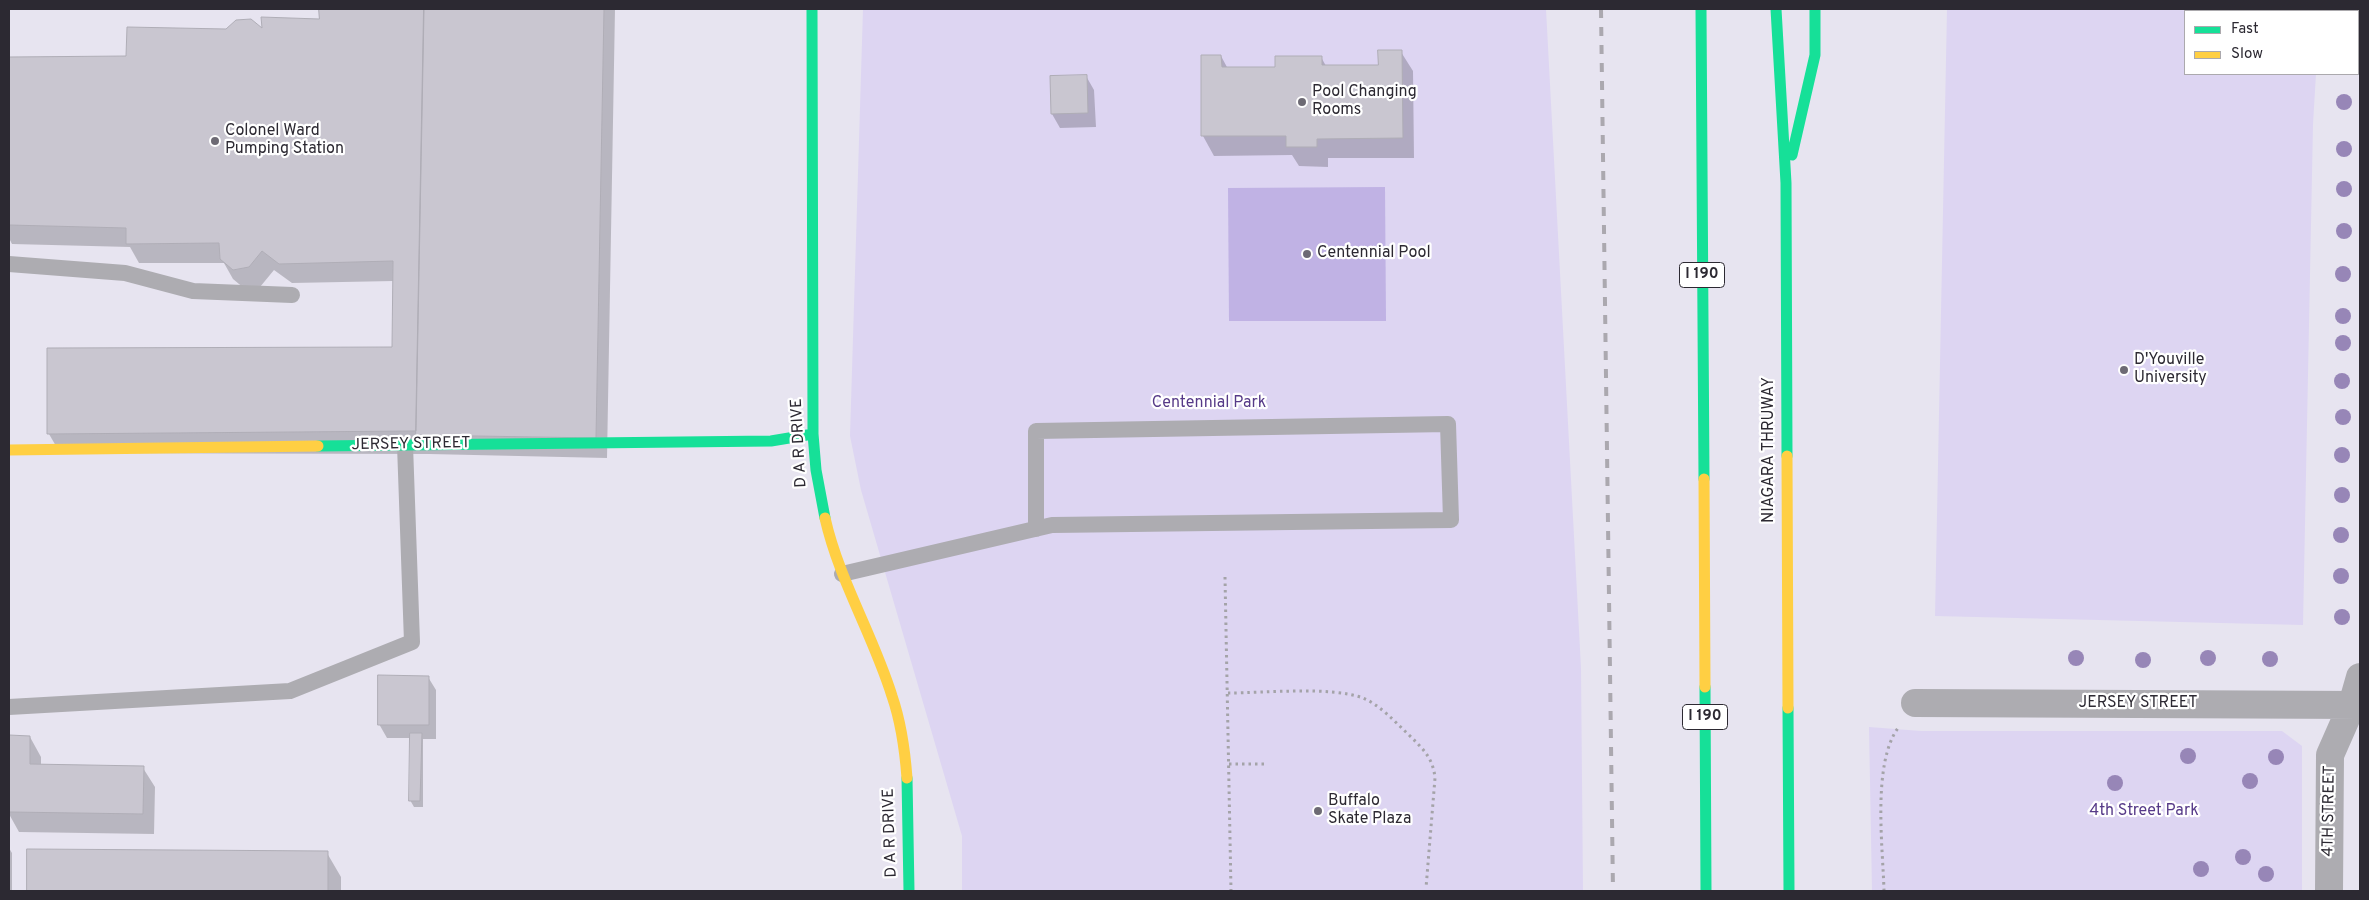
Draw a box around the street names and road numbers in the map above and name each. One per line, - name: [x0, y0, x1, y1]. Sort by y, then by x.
- road number: I 190: [1680, 262, 1724, 288]
- street label: NIAGARA THRUWAY: [1760, 377, 1780, 523]
- street label: D A R DRIVE: [788, 398, 812, 488]
- street label: JERSEY STREET: [351, 434, 471, 456]
- street label: JERSEY STREET: [2078, 694, 2198, 714]
- road number: I 190: [1682, 704, 1728, 730]
- street label: 4TH STREET: [2320, 765, 2340, 857]
- street label: D A R DRIVE: [880, 788, 902, 878]

